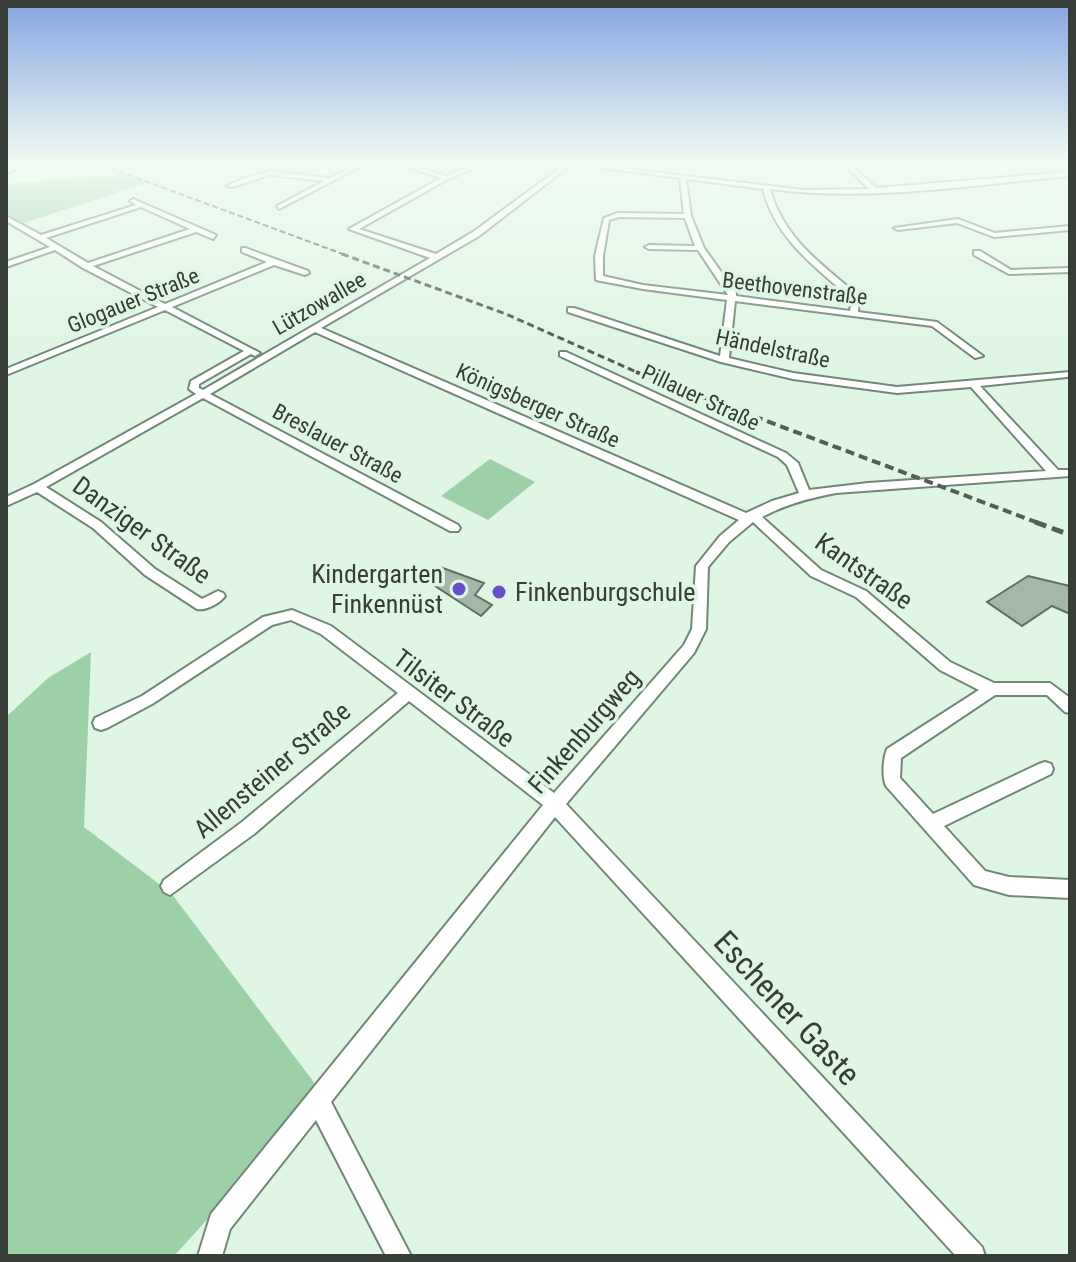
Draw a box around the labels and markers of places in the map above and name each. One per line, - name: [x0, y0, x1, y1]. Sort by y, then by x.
- place label: Kindergarten Finkennüst: [311, 559, 443, 619]
- place label: Finkenburgschule: [515, 577, 695, 607]
- marker: Kindergarten Finkennüst: [450, 580, 468, 598]
- marker: Finkenburgschule: [490, 583, 508, 601]

